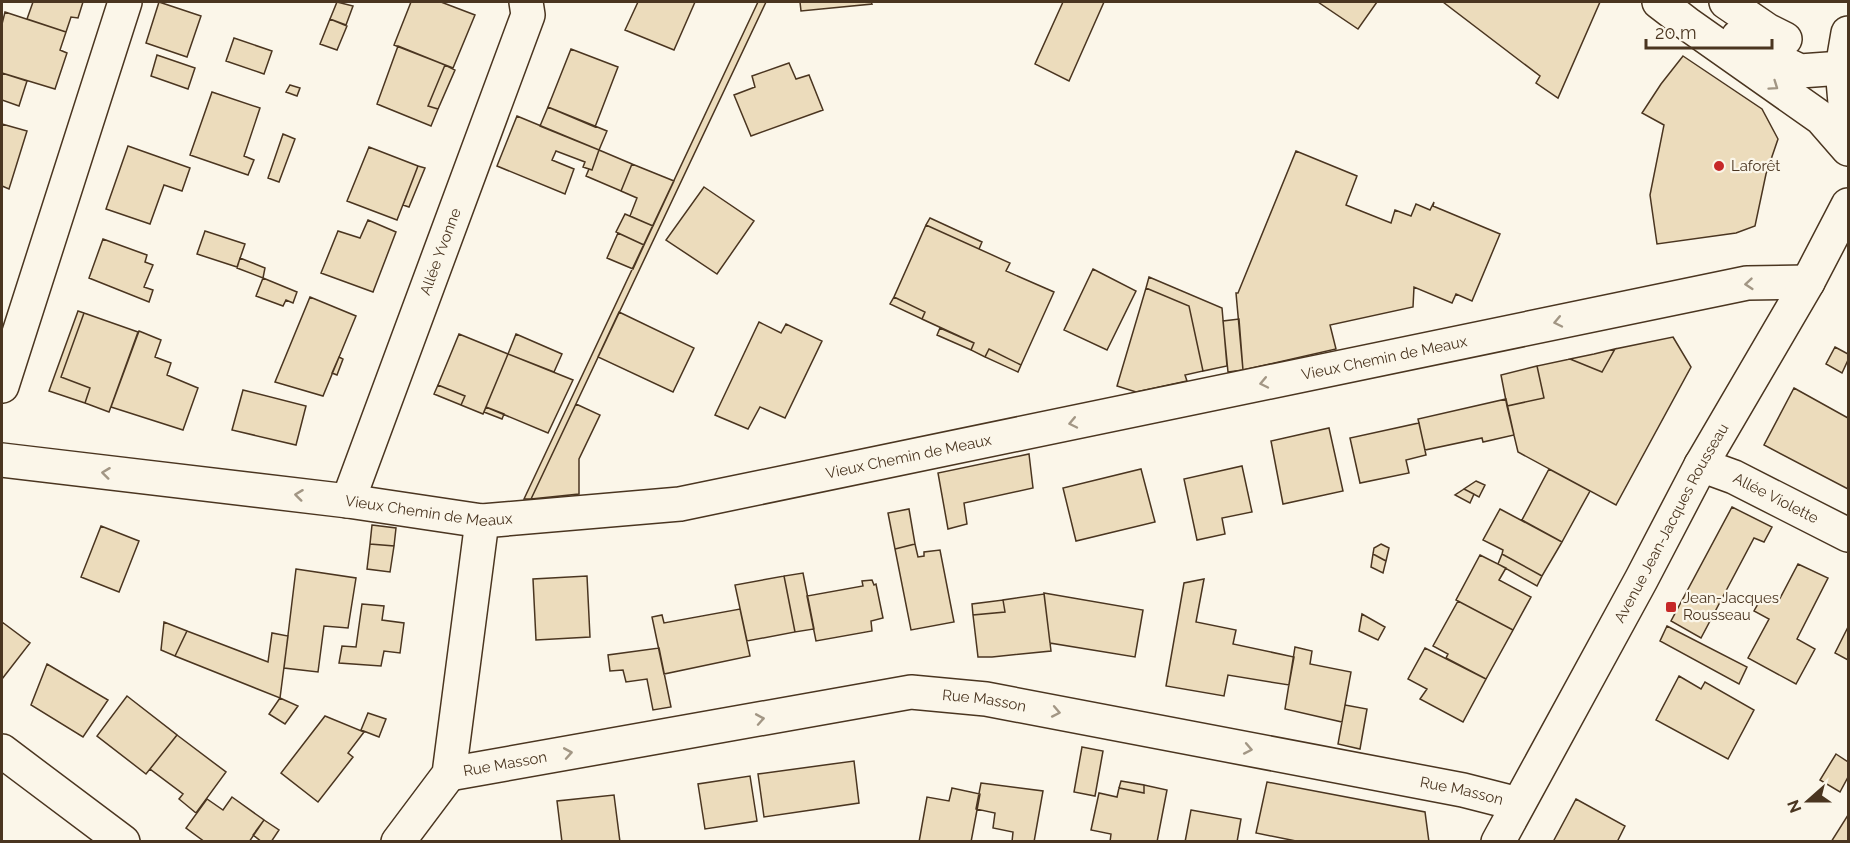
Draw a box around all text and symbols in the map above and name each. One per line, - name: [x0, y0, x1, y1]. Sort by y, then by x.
- scale bar: [1646, 12, 1772, 50]
- text: 20 m: [1655, 22, 1697, 43]
- one-way arrow: [1767, 79, 1778, 90]
- place label: Laforêt: [1731, 157, 1780, 175]
- marker: Laforêt: [1712, 159, 1726, 173]
- street label: Allée Yvonne: [416, 205, 465, 298]
- one-way arrow: [1745, 277, 1754, 290]
- one-way arrow: [1553, 315, 1563, 328]
- street label: Vieux Chemin de Meaux: [1300, 332, 1469, 384]
- one-way arrow: [1260, 376, 1270, 389]
- one-way arrow: [1069, 415, 1079, 428]
- street label: Avenue Jean-Jacques Rousseau: [1610, 421, 1734, 625]
- street label: Vieux Chemin de Meaux: [824, 431, 993, 483]
- one-way arrow: [101, 467, 110, 479]
- street label: Allée Violette: [1730, 469, 1822, 528]
- one-way arrow: [295, 490, 304, 502]
- street label: Vieux Chemin de Meaux: [344, 492, 513, 530]
- place label: Jean-Jacques Rousseau: [1683, 589, 1779, 624]
- marker: Jean-Jacques Rousseau: [1664, 600, 1678, 614]
- street label: Rue Masson: [941, 686, 1028, 715]
- one-way arrow: [1051, 705, 1061, 718]
- one-way arrow: [755, 713, 765, 726]
- one-way arrow: [1242, 742, 1252, 755]
- one-way arrow: [563, 747, 573, 760]
- street label: Rue Masson: [462, 748, 548, 780]
- north arrow: [1778, 771, 1838, 831]
- street label: Rue Masson: [1419, 773, 1505, 809]
- text: N: [1783, 797, 1806, 815]

